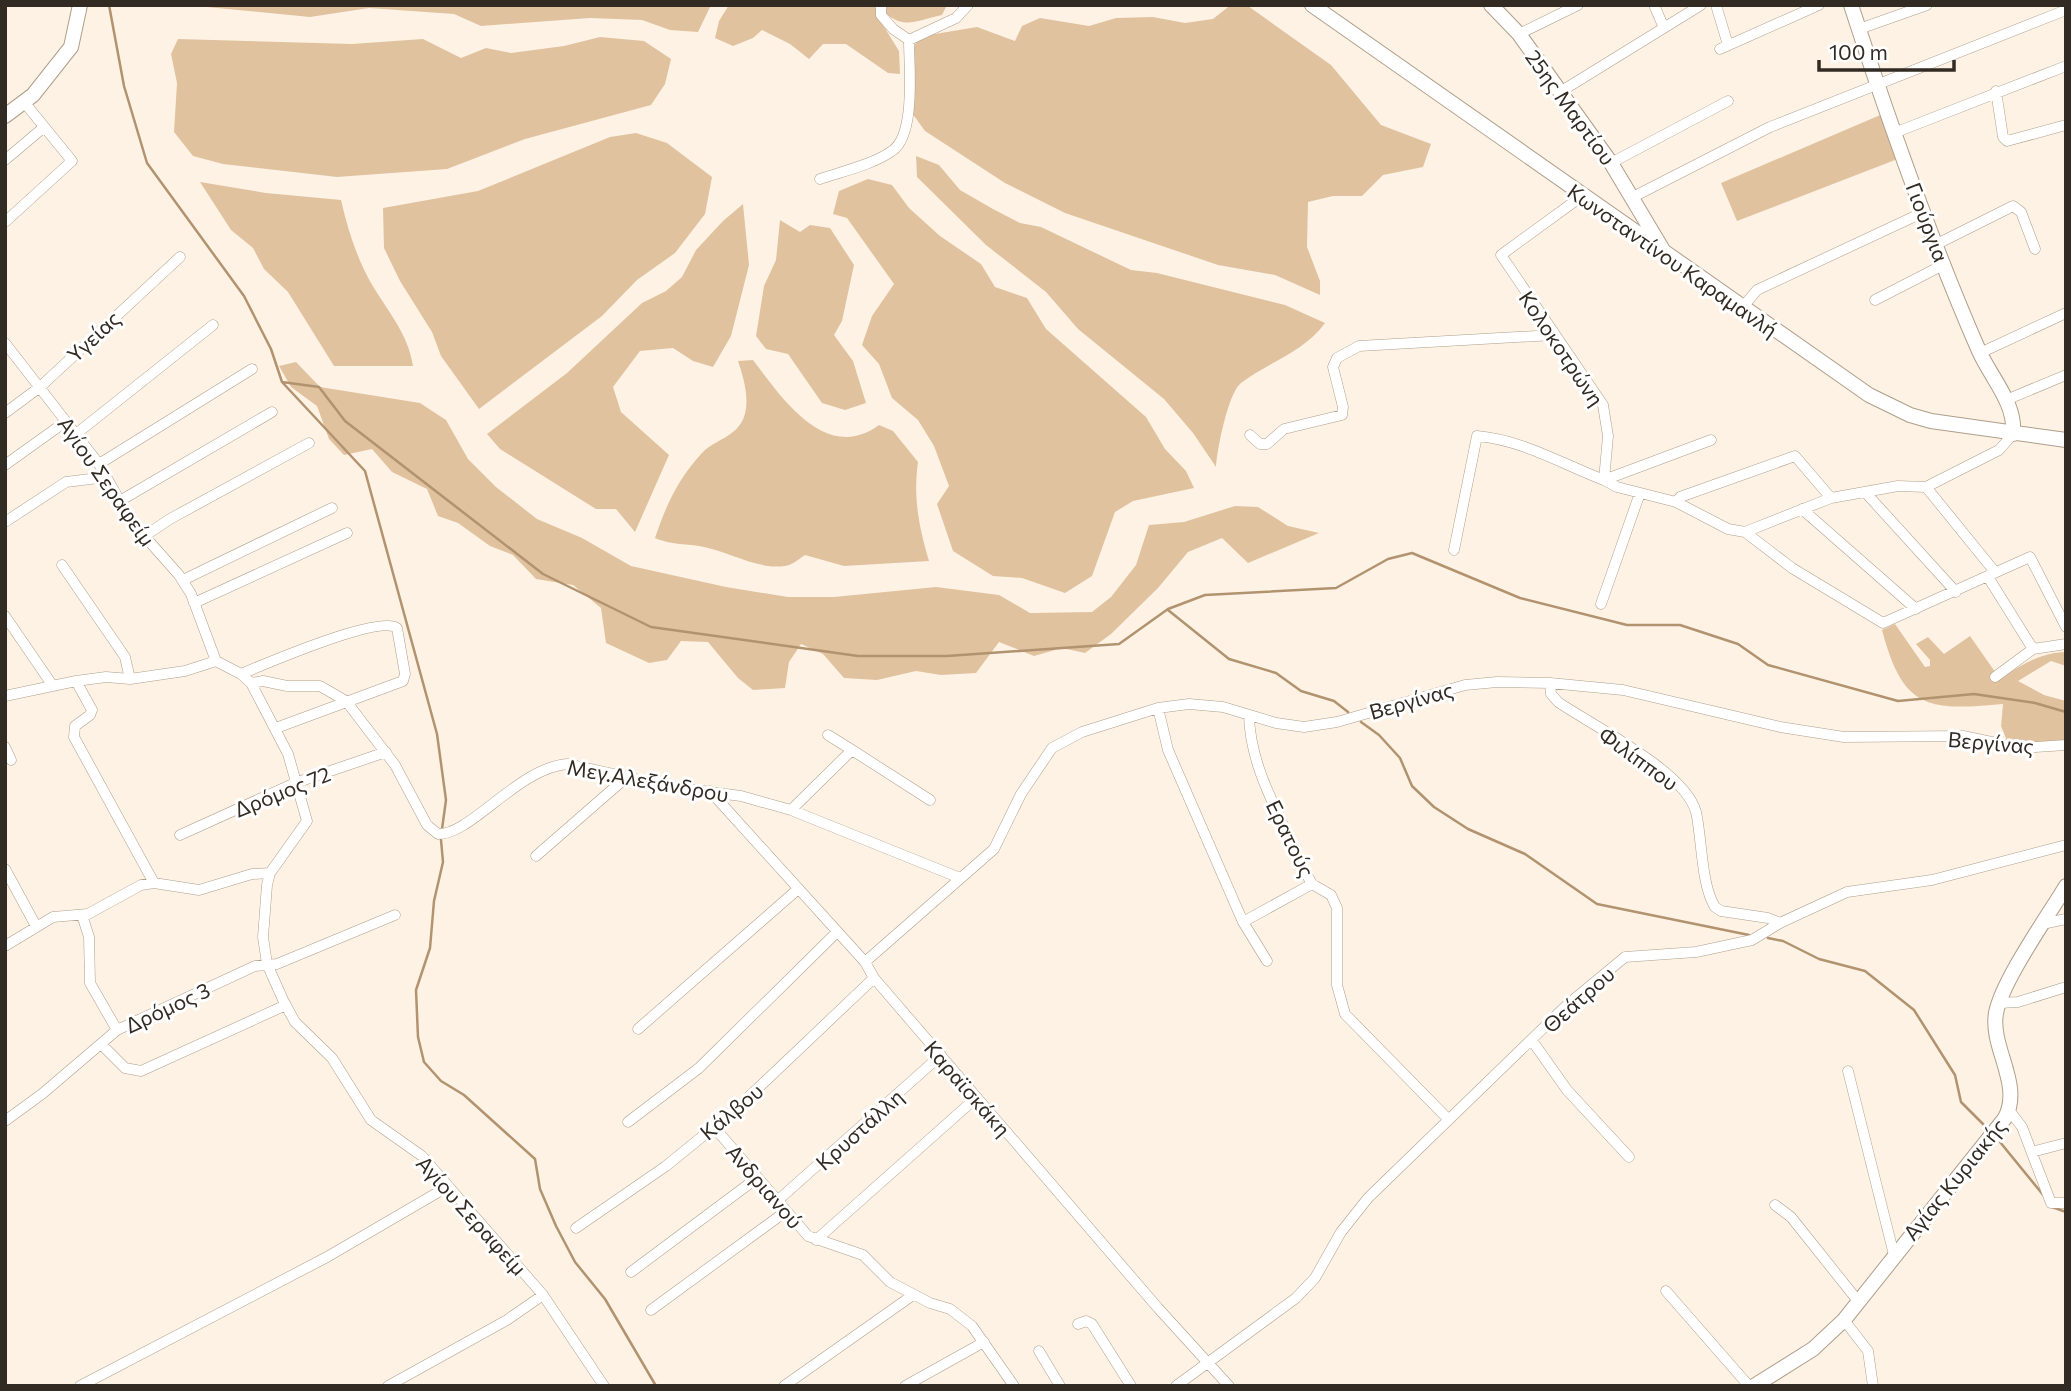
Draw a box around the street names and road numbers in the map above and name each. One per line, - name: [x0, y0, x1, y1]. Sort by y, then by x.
- street label: 25ης Μαρτίου: [1521, 45, 1621, 169]
- street label: Κωνσταντίνου Καραμανλή: [1563, 178, 1783, 342]
- street label: Γιούργια: [1901, 179, 1955, 265]
- street label: Κολοκοτρώνη: [1514, 286, 1610, 410]
- street label: Υγείας: [61, 305, 125, 367]
- street label: Αγίου Σεραφείμ: [53, 411, 161, 551]
- street label: Βεργίνας: [1366, 676, 1456, 724]
- street label: Φιλίππου: [1595, 721, 1683, 795]
- street label: Βεργίνας: [1947, 726, 2035, 758]
- street label: Μεγ.Αλεξάνδρου: [565, 753, 731, 807]
- street label: Δρόμος 72: [230, 760, 334, 822]
- street label: Ερατούς: [1262, 796, 1320, 880]
- street label: Θεάτρου: [1537, 960, 1619, 1038]
- street label: Δρόμος 3: [121, 976, 213, 1038]
- street label: Καραϊσκάκη: [920, 1035, 1016, 1141]
- street label: Κάλβου: [694, 1078, 768, 1144]
- street label: Κρυστάλλη: [810, 1083, 908, 1175]
- street label: Αγίας Κυριακής: [1897, 1113, 2011, 1245]
- street label: Ανδριανού: [722, 1139, 808, 1233]
- street label: Αγίου Σεραφείμ: [412, 1150, 532, 1280]

